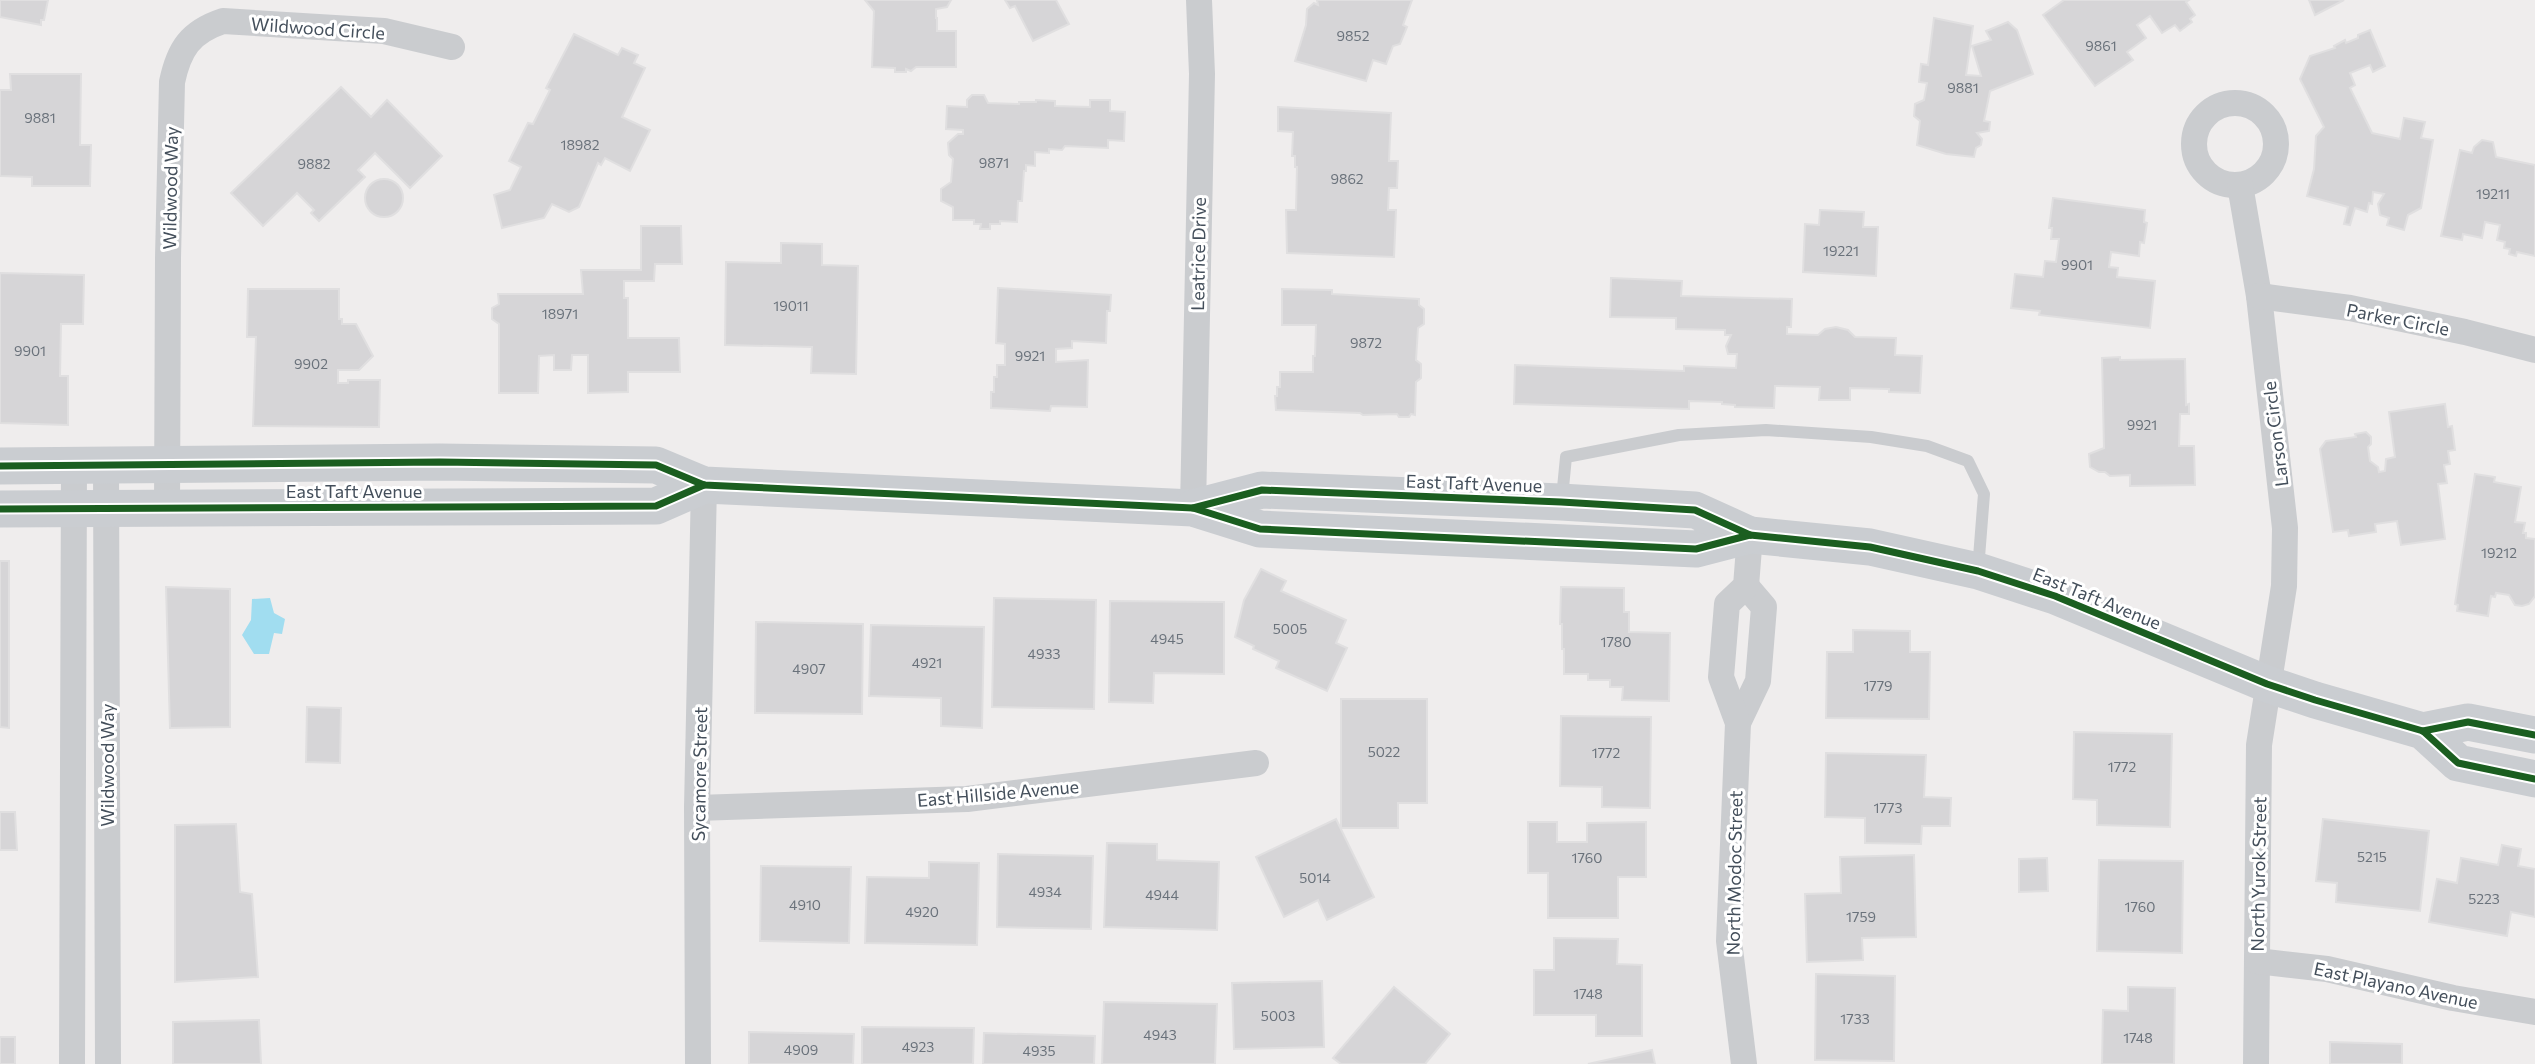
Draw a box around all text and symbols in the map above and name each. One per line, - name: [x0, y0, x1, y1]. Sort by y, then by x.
- street label: Wildwood Circle: [250, 12, 386, 44]
- house number: 9852: [1337, 27, 1370, 44]
- house number: 9861: [2085, 37, 2117, 54]
- house number: 9881: [1947, 79, 1979, 96]
- house number: 9881: [24, 109, 56, 126]
- street label: Wildwood Way: [158, 126, 182, 250]
- house number: 18982: [560, 136, 600, 153]
- house number: 9871: [979, 154, 1009, 171]
- house number: 9882: [297, 155, 331, 172]
- house number: 9862: [1330, 170, 1364, 187]
- house number: 19211: [2476, 185, 2510, 202]
- street label: Leatrice Drive: [1186, 197, 1210, 311]
- house number: 19221: [1823, 242, 1859, 259]
- house number: 9901: [2061, 256, 2093, 273]
- house number: 19011: [773, 297, 809, 314]
- street label: Parker Circle: [2345, 298, 2451, 340]
- house number: 18971: [542, 305, 578, 322]
- house number: 9872: [1350, 334, 1382, 351]
- house number: 9901: [14, 342, 46, 359]
- house number: 9921: [1015, 347, 1045, 364]
- house number: 9902: [294, 355, 328, 372]
- street label: Larson Circle: [2258, 380, 2292, 488]
- house number: 9921: [2127, 416, 2157, 433]
- street label: East Taft Avenue: [1405, 470, 1543, 496]
- street label: East Taft Avenue: [286, 480, 422, 502]
- house number: 19212: [2481, 544, 2517, 561]
- street label: East Taft Avenue: [2030, 562, 2164, 634]
- house number: 5005: [1273, 620, 1307, 637]
- house number: 4945: [1150, 630, 1184, 647]
- house number: 1780: [1601, 633, 1631, 650]
- house number: 4933: [1028, 645, 1060, 662]
- house number: 4921: [912, 654, 942, 671]
- house number: 4907: [792, 660, 826, 677]
- house number: 1779: [1863, 677, 1893, 694]
- street label: Wildwood Way: [96, 703, 118, 827]
- street label: Sycamore Street: [687, 707, 711, 841]
- house number: 5022: [1368, 743, 1401, 760]
- house number: 1772: [1592, 744, 1620, 761]
- house number: 1772: [2108, 758, 2136, 775]
- street label: East Hillside Avenue: [916, 775, 1080, 811]
- street label: North Modoc Street: [1722, 790, 1746, 956]
- street label: North Yurok Street: [2246, 796, 2270, 952]
- house number: 1773: [1874, 799, 1902, 816]
- house number: 5215: [2357, 848, 2387, 865]
- house number: 1760: [1572, 849, 1602, 866]
- house number: 5014: [1299, 869, 1331, 886]
- house number: 4934: [1028, 883, 1062, 900]
- house number: 4944: [1145, 886, 1179, 903]
- house number: 5223: [2468, 890, 2500, 907]
- house number: 4910: [789, 896, 821, 913]
- house number: 1760: [2125, 898, 2155, 915]
- house number: 4920: [905, 903, 939, 920]
- house number: 1759: [1846, 908, 1876, 925]
- street label: East Playano Avenue: [2312, 957, 2480, 1013]
- house number: 1748: [1573, 985, 1603, 1002]
- house number: 5003: [1261, 1007, 1295, 1024]
- house number: 1733: [1840, 1010, 1870, 1027]
- house number: 4943: [1143, 1026, 1177, 1043]
- house number: 1748: [2123, 1029, 2153, 1046]
- house number: 4923: [902, 1038, 934, 1055]
- house number: 4909: [784, 1041, 818, 1058]
- house number: 4935: [1023, 1042, 1055, 1059]

